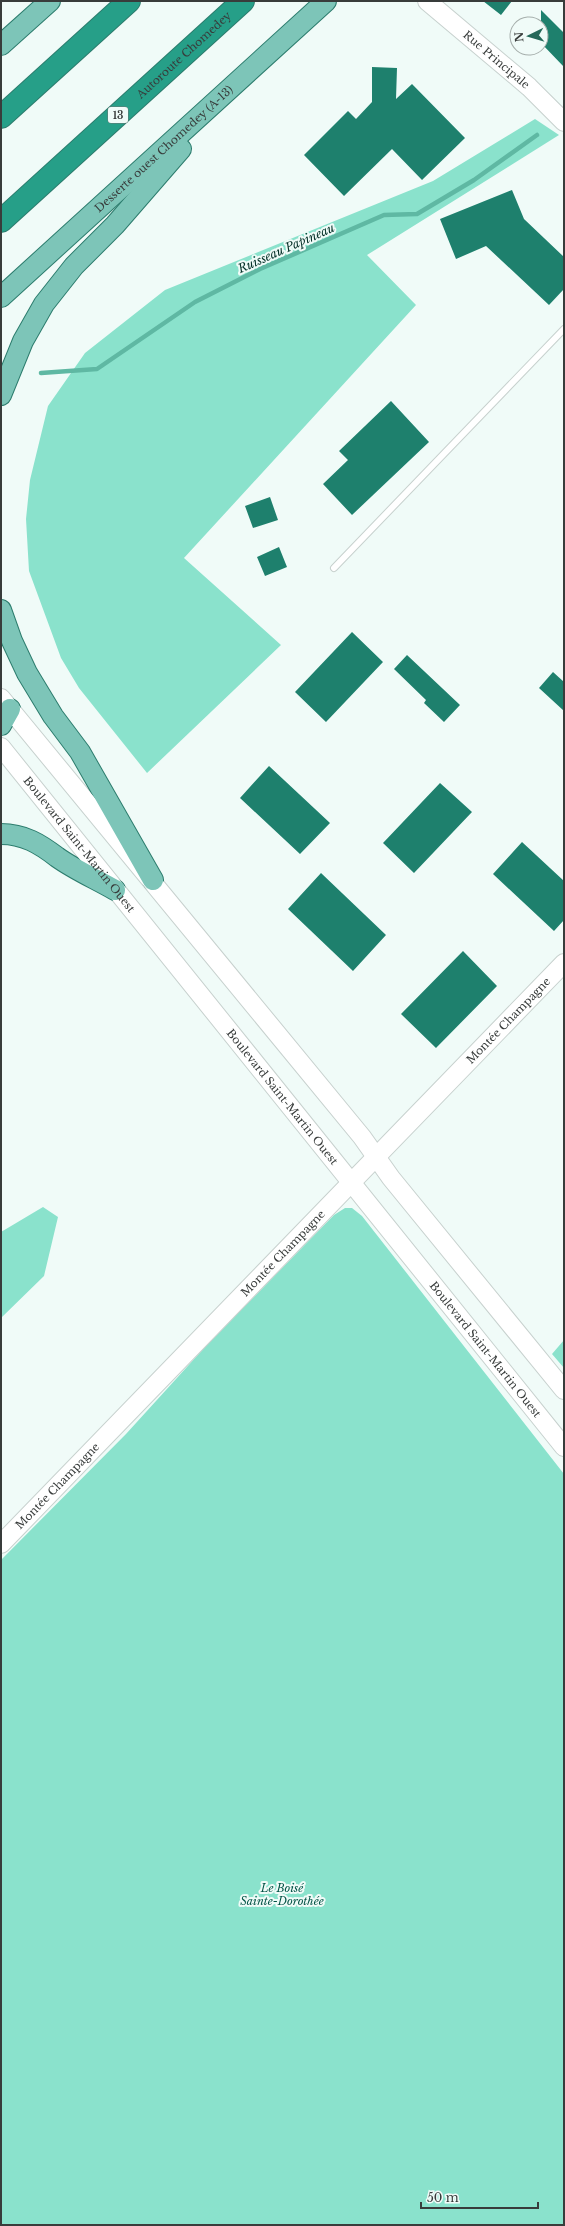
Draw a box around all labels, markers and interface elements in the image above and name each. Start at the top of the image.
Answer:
street label: Autoroute Chomedey [133,8,234,102]
north arrow [509,16,549,56]
street label: Rue Principale [460,28,533,92]
text: N [512,30,526,43]
street label: Desserte ouest Chomedey (A-13) [92,82,236,215]
road number: 13 [108,107,128,123]
water label: Ruisseau Papineau [234,220,337,276]
street label: Boulevard Saint-Martin Ouest [21,774,139,916]
street label: Montée Champagne [463,974,553,1067]
street label: Boulevard Saint-Martin Ouest [224,1026,342,1168]
street label: Montée Champagne [238,1207,328,1299]
street label: Boulevard Saint-Martin Ouest [427,1279,545,1421]
street label: Montée Champagne [12,1440,102,1532]
park label: Le Boisé Sainte-Dorothée [240,1881,324,1908]
scale bar [421,2184,538,2210]
text: 50 m [427,2190,459,2205]

